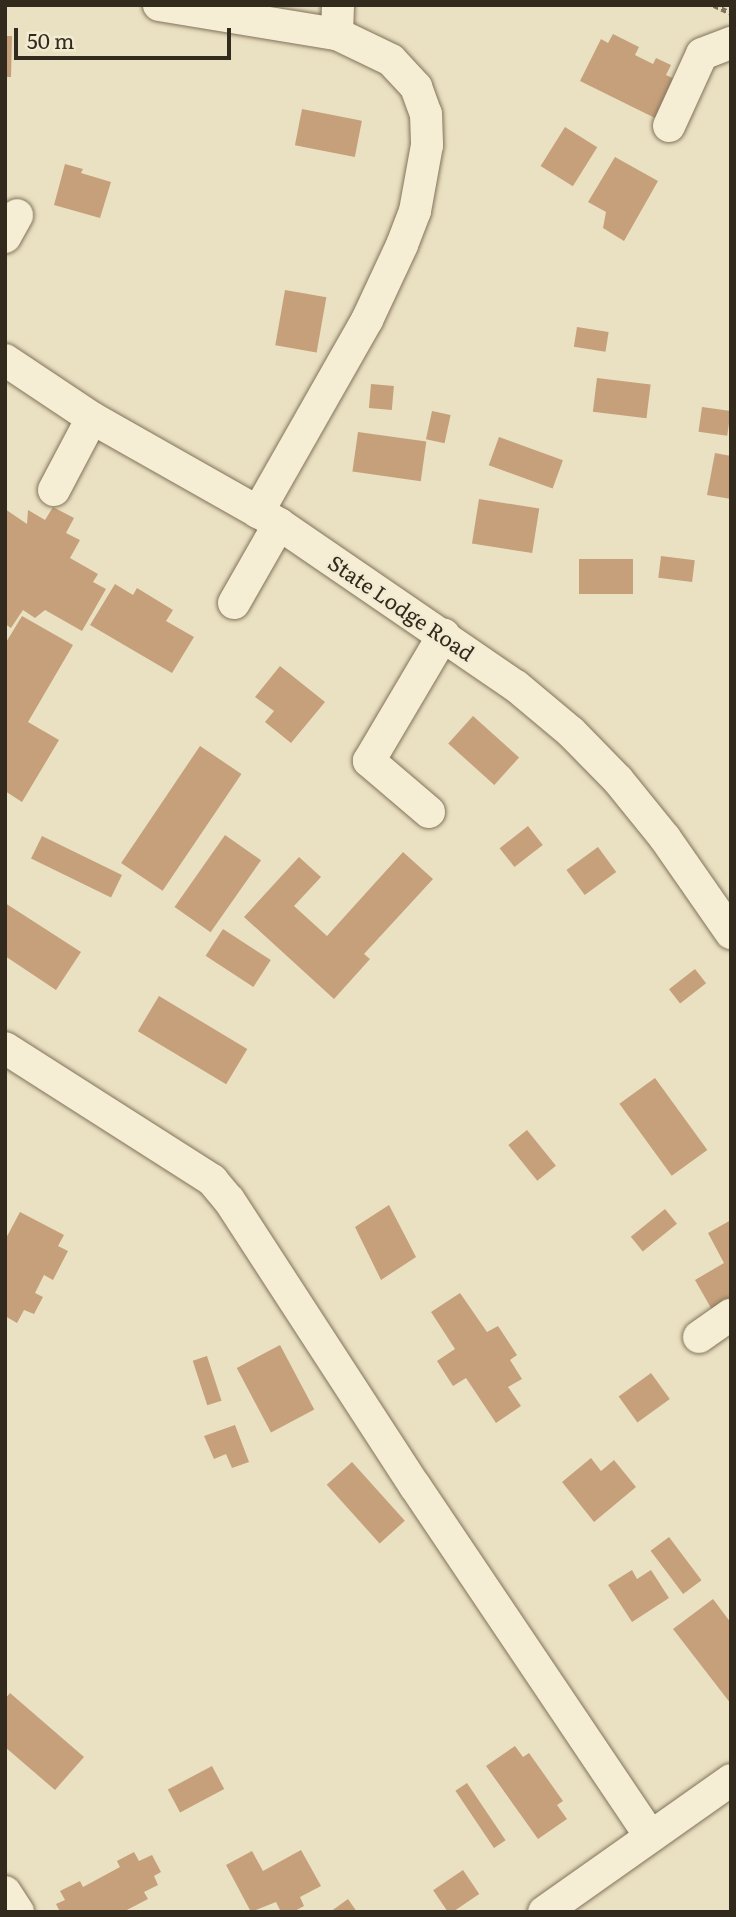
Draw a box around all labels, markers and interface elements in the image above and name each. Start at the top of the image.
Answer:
scale bar [18,14,234,58]
text: 50 m [27,24,74,55]
street label: State Lodge Road [324,549,480,665]

